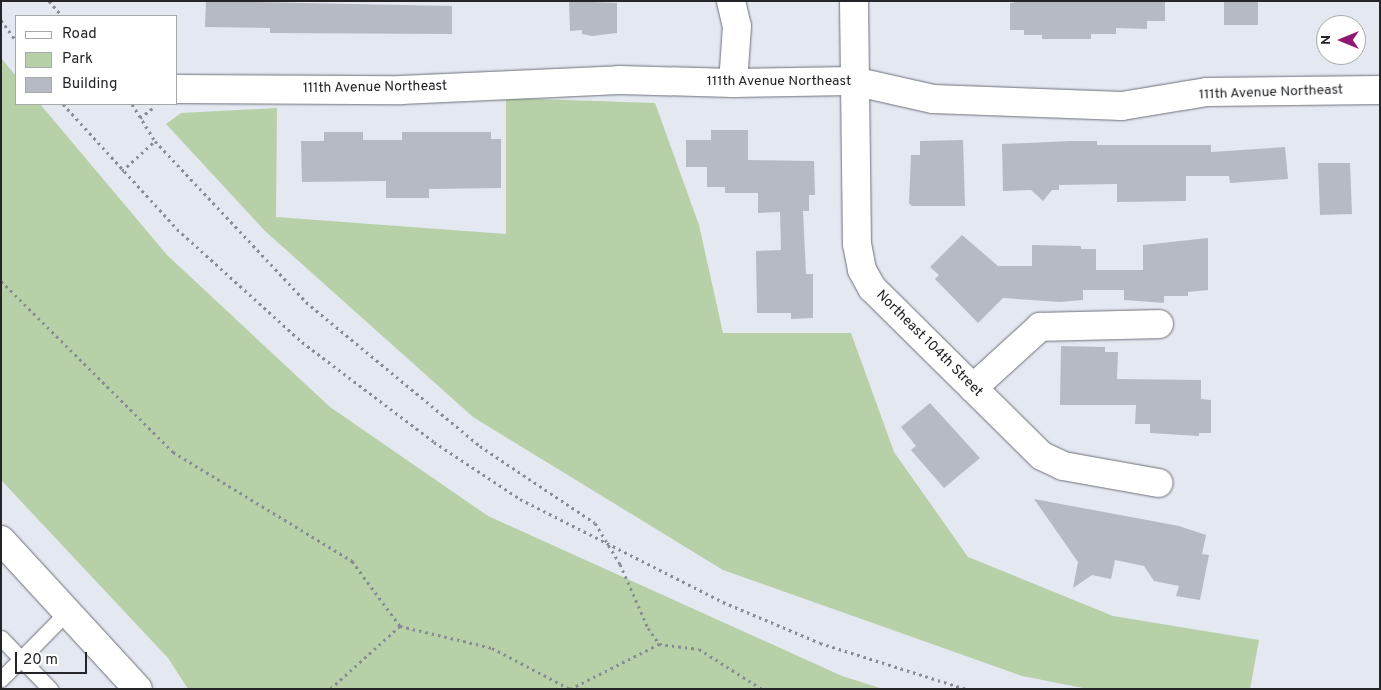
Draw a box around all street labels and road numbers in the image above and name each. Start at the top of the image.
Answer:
street label: 111th Avenue Northeast [707,74,851,90]
street label: 111th Avenue Northeast [302,78,448,98]
street label: 111th Avenue Northeast [1198,82,1344,104]
street label: Northeast 104th Street [872,287,986,401]

